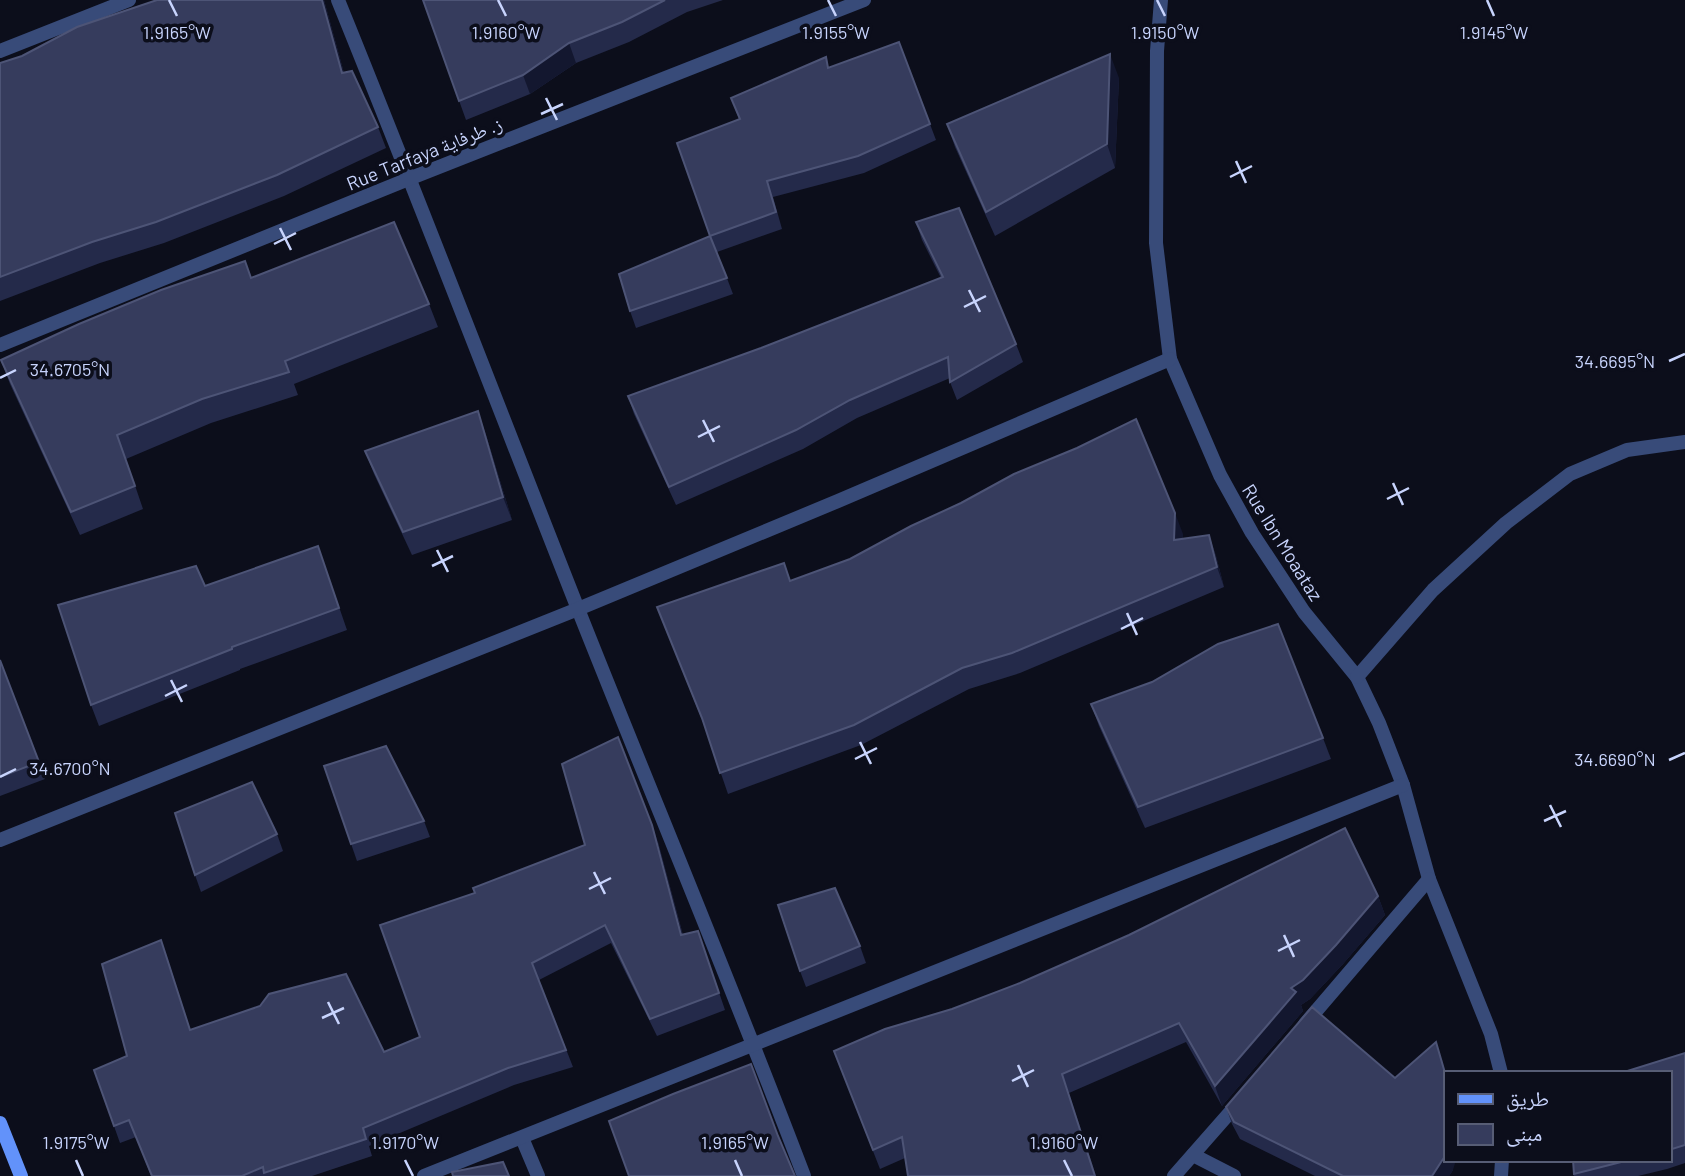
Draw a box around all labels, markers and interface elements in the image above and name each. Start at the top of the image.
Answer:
text: 1.9165°W [143,21,211,43]
text: 1.9160°W [472,21,541,43]
text: 1.9155°W [802,21,870,43]
text: 1.9150°W [1131,21,1200,43]
text: 1.9145°W [1460,21,1528,43]
street label: Rue Tarfaya ز. طرفاية [343,111,506,196]
text: 34.6695°N [1575,350,1655,372]
text: 34.6705°N [30,358,110,380]
street label: Rue Ibn Moaataz [1238,479,1328,605]
text: 34.6690°N [1574,748,1656,770]
text: 34.6700°N [29,757,111,779]
legend [1444,1071,1671,1162]
text: طريق [1506,1085,1549,1112]
text: مبنى [1506,1120,1542,1147]
text: 1.9175°W [42,1131,110,1153]
text: 1.9170°W [371,1131,439,1153]
text: 1.9165°W [701,1131,769,1153]
text: 1.9160°W [1030,1131,1099,1153]

